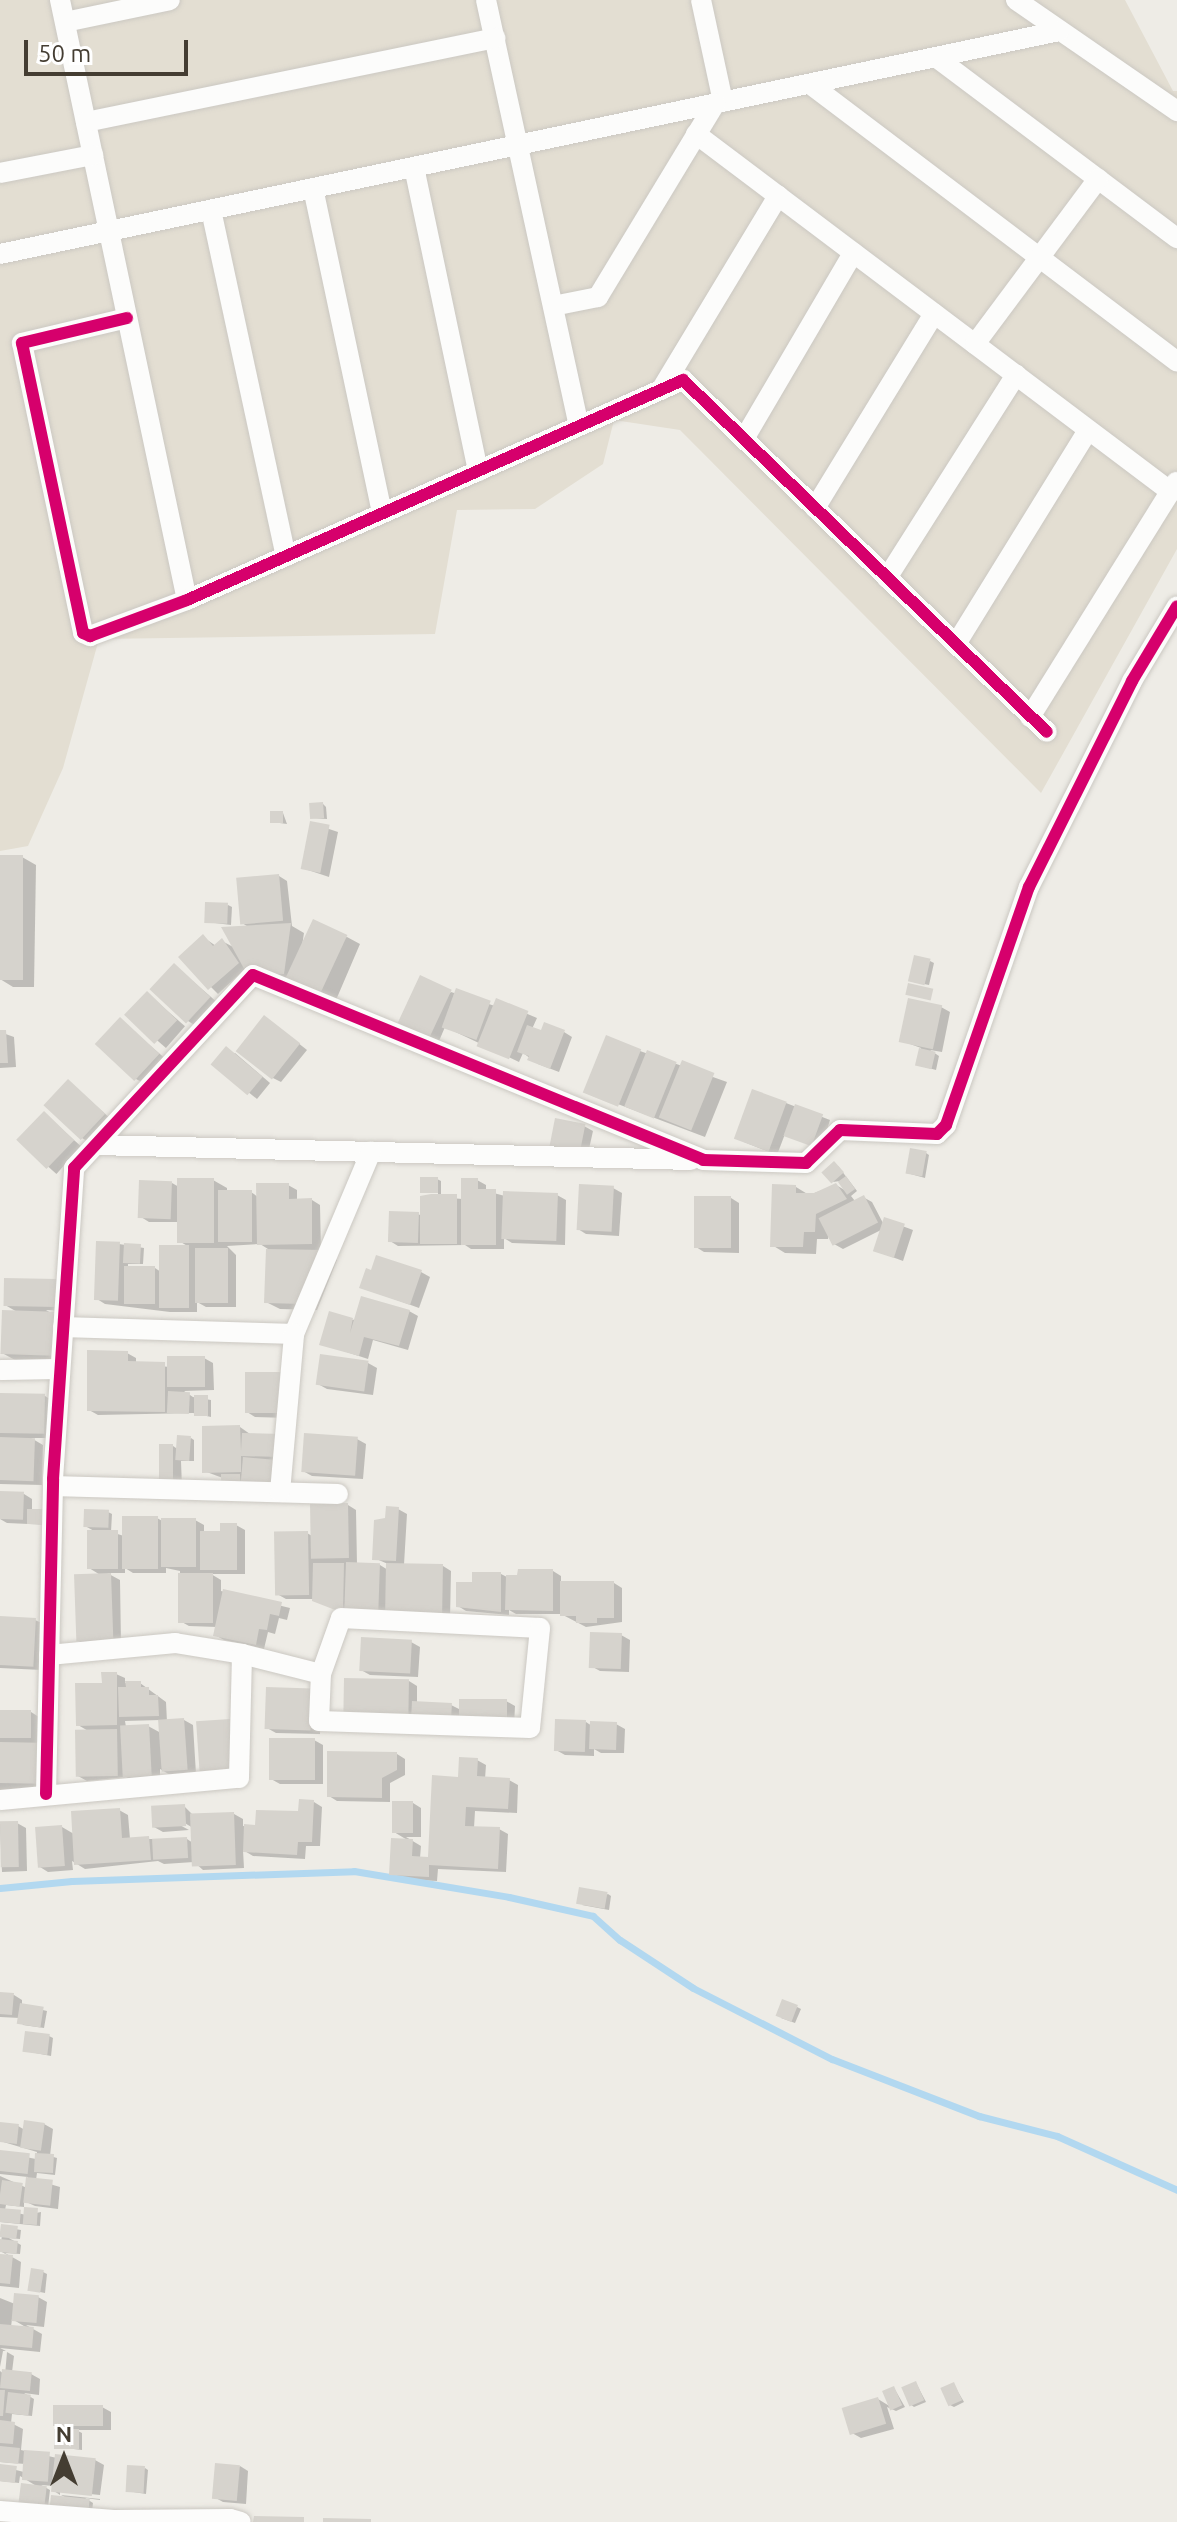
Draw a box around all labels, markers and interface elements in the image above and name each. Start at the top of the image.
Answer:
scale bar [28,24,192,74]
text: 50 m [38,40,91,67]
north arrow [24,2418,104,2498]
text: N [56,2421,72,2446]

